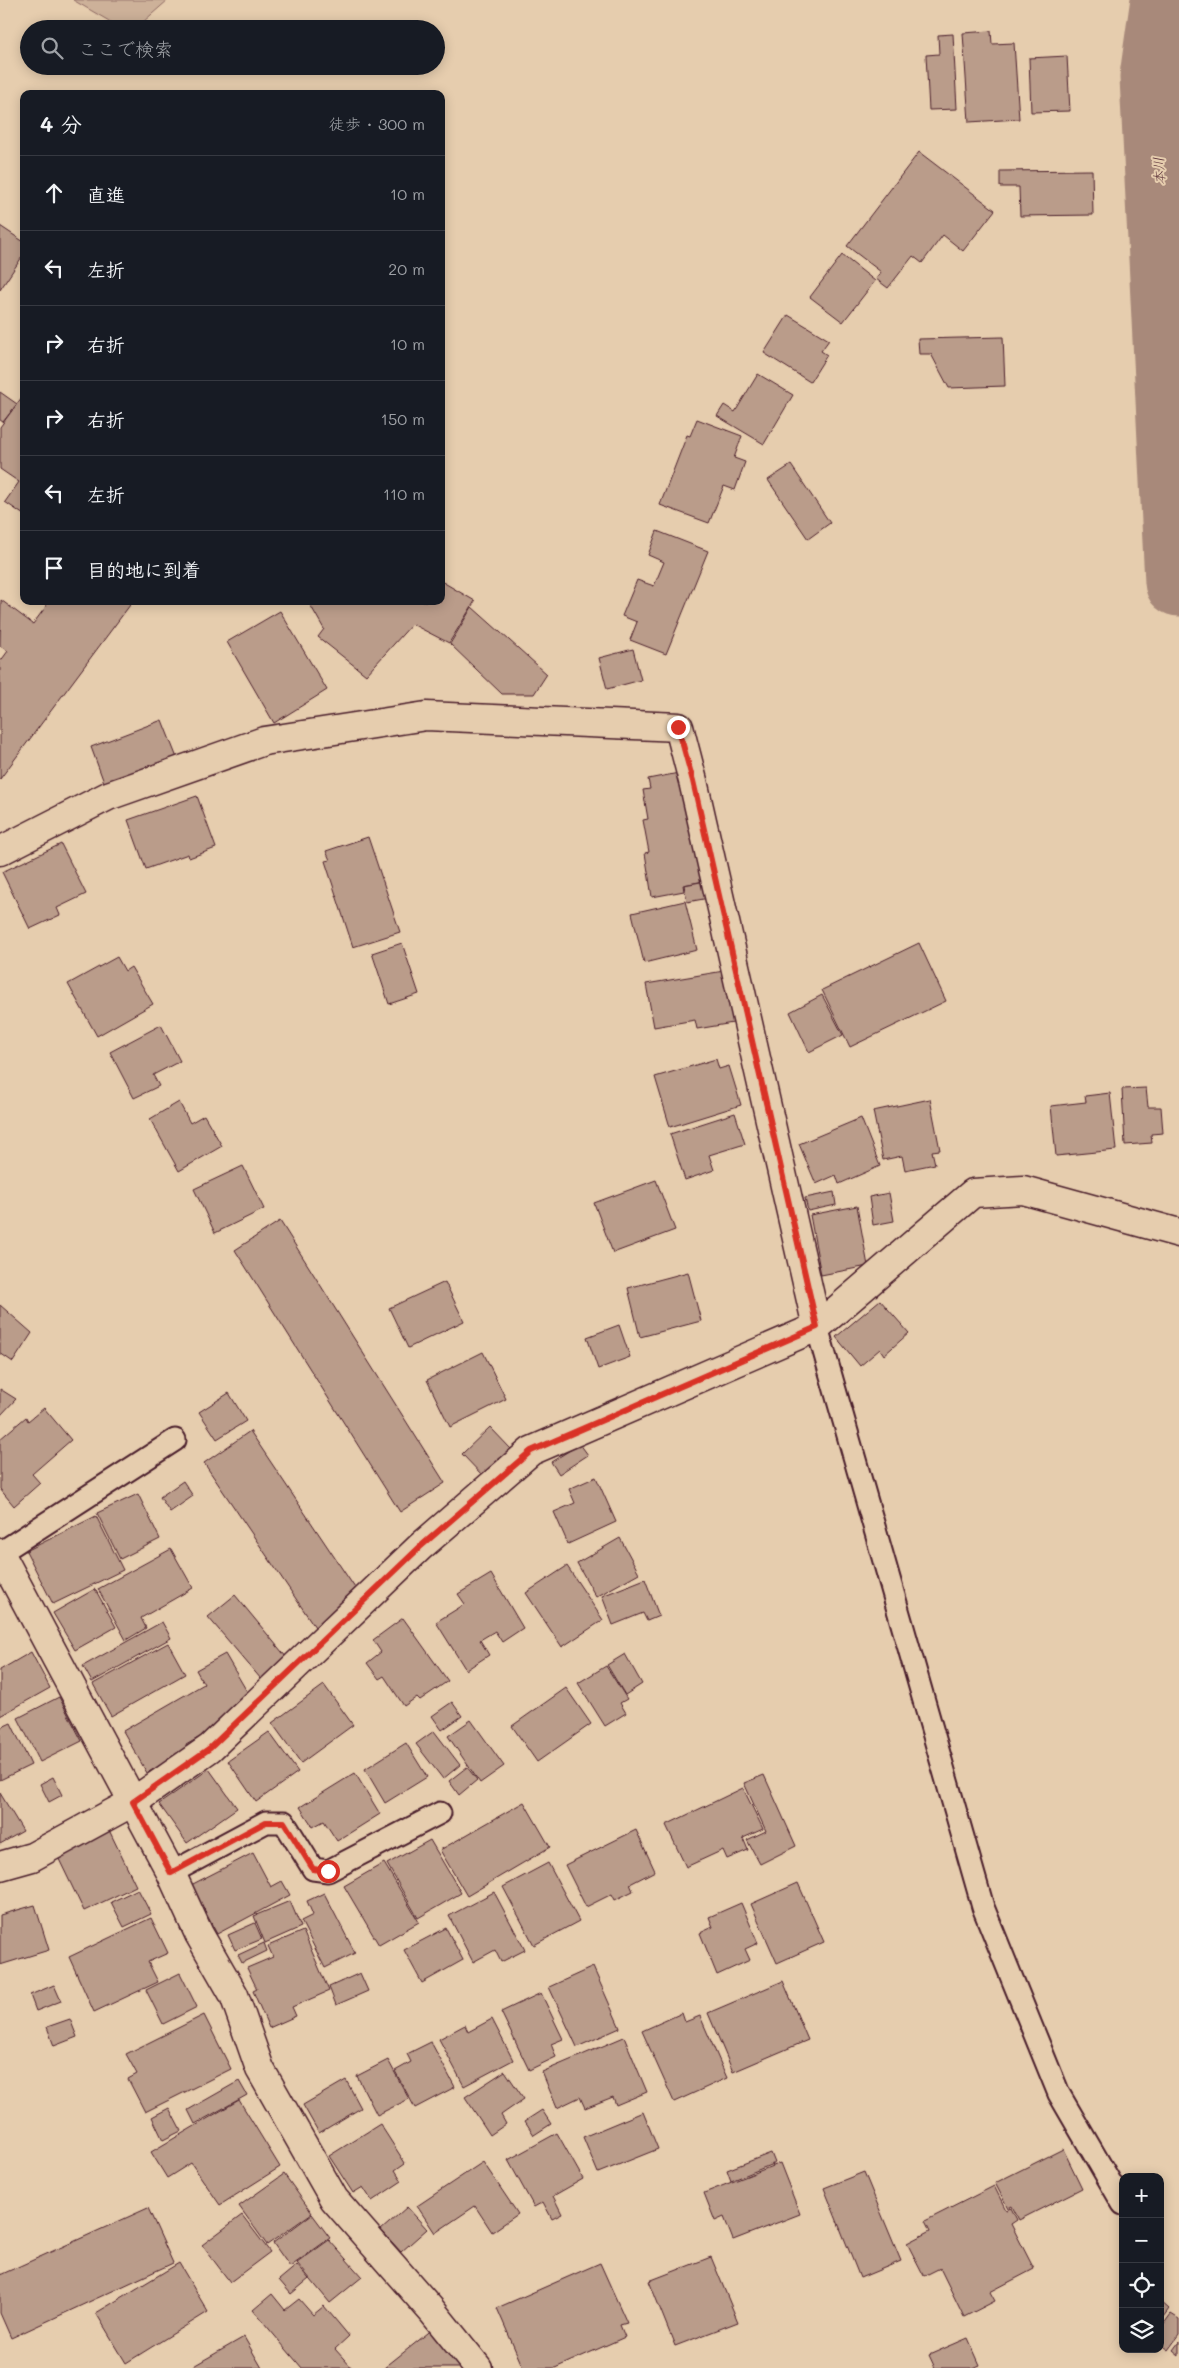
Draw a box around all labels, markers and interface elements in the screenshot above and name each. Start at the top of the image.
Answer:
search box [20,20,445,75]
icon: search [38,34,66,62]
text: ここで検索 [78,36,173,61]
text: 4 分 [40,110,82,137]
text: 徒歩 · 300 m [329,113,425,134]
water label: 本川 [1148,157,1169,186]
icon: ahead [40,179,68,207]
text: 直進 [87,182,125,207]
text: 10 m [390,183,425,204]
icon: left [40,254,68,282]
text: 左折 [87,257,125,282]
text: 20 m [388,258,425,279]
icon: right [40,329,68,357]
text: 右折 [87,332,125,357]
text: 10 m [390,333,425,354]
icon: right [40,404,68,432]
text: 右折 [87,407,125,432]
text: 150 m [381,408,425,429]
icon: left [40,479,68,507]
text: 左折 [87,482,125,507]
text: 110 m [383,483,425,504]
icon: arrive [40,554,68,582]
text: 目的地に到着 [87,557,201,582]
route end [667,716,690,739]
route start [317,1860,340,1883]
map controls [1119,2173,1164,2353]
button: + [1119,2173,1164,2218]
button: − [1119,2218,1164,2263]
button: locate [1119,2263,1164,2308]
button: layers [1119,2308,1164,2353]

